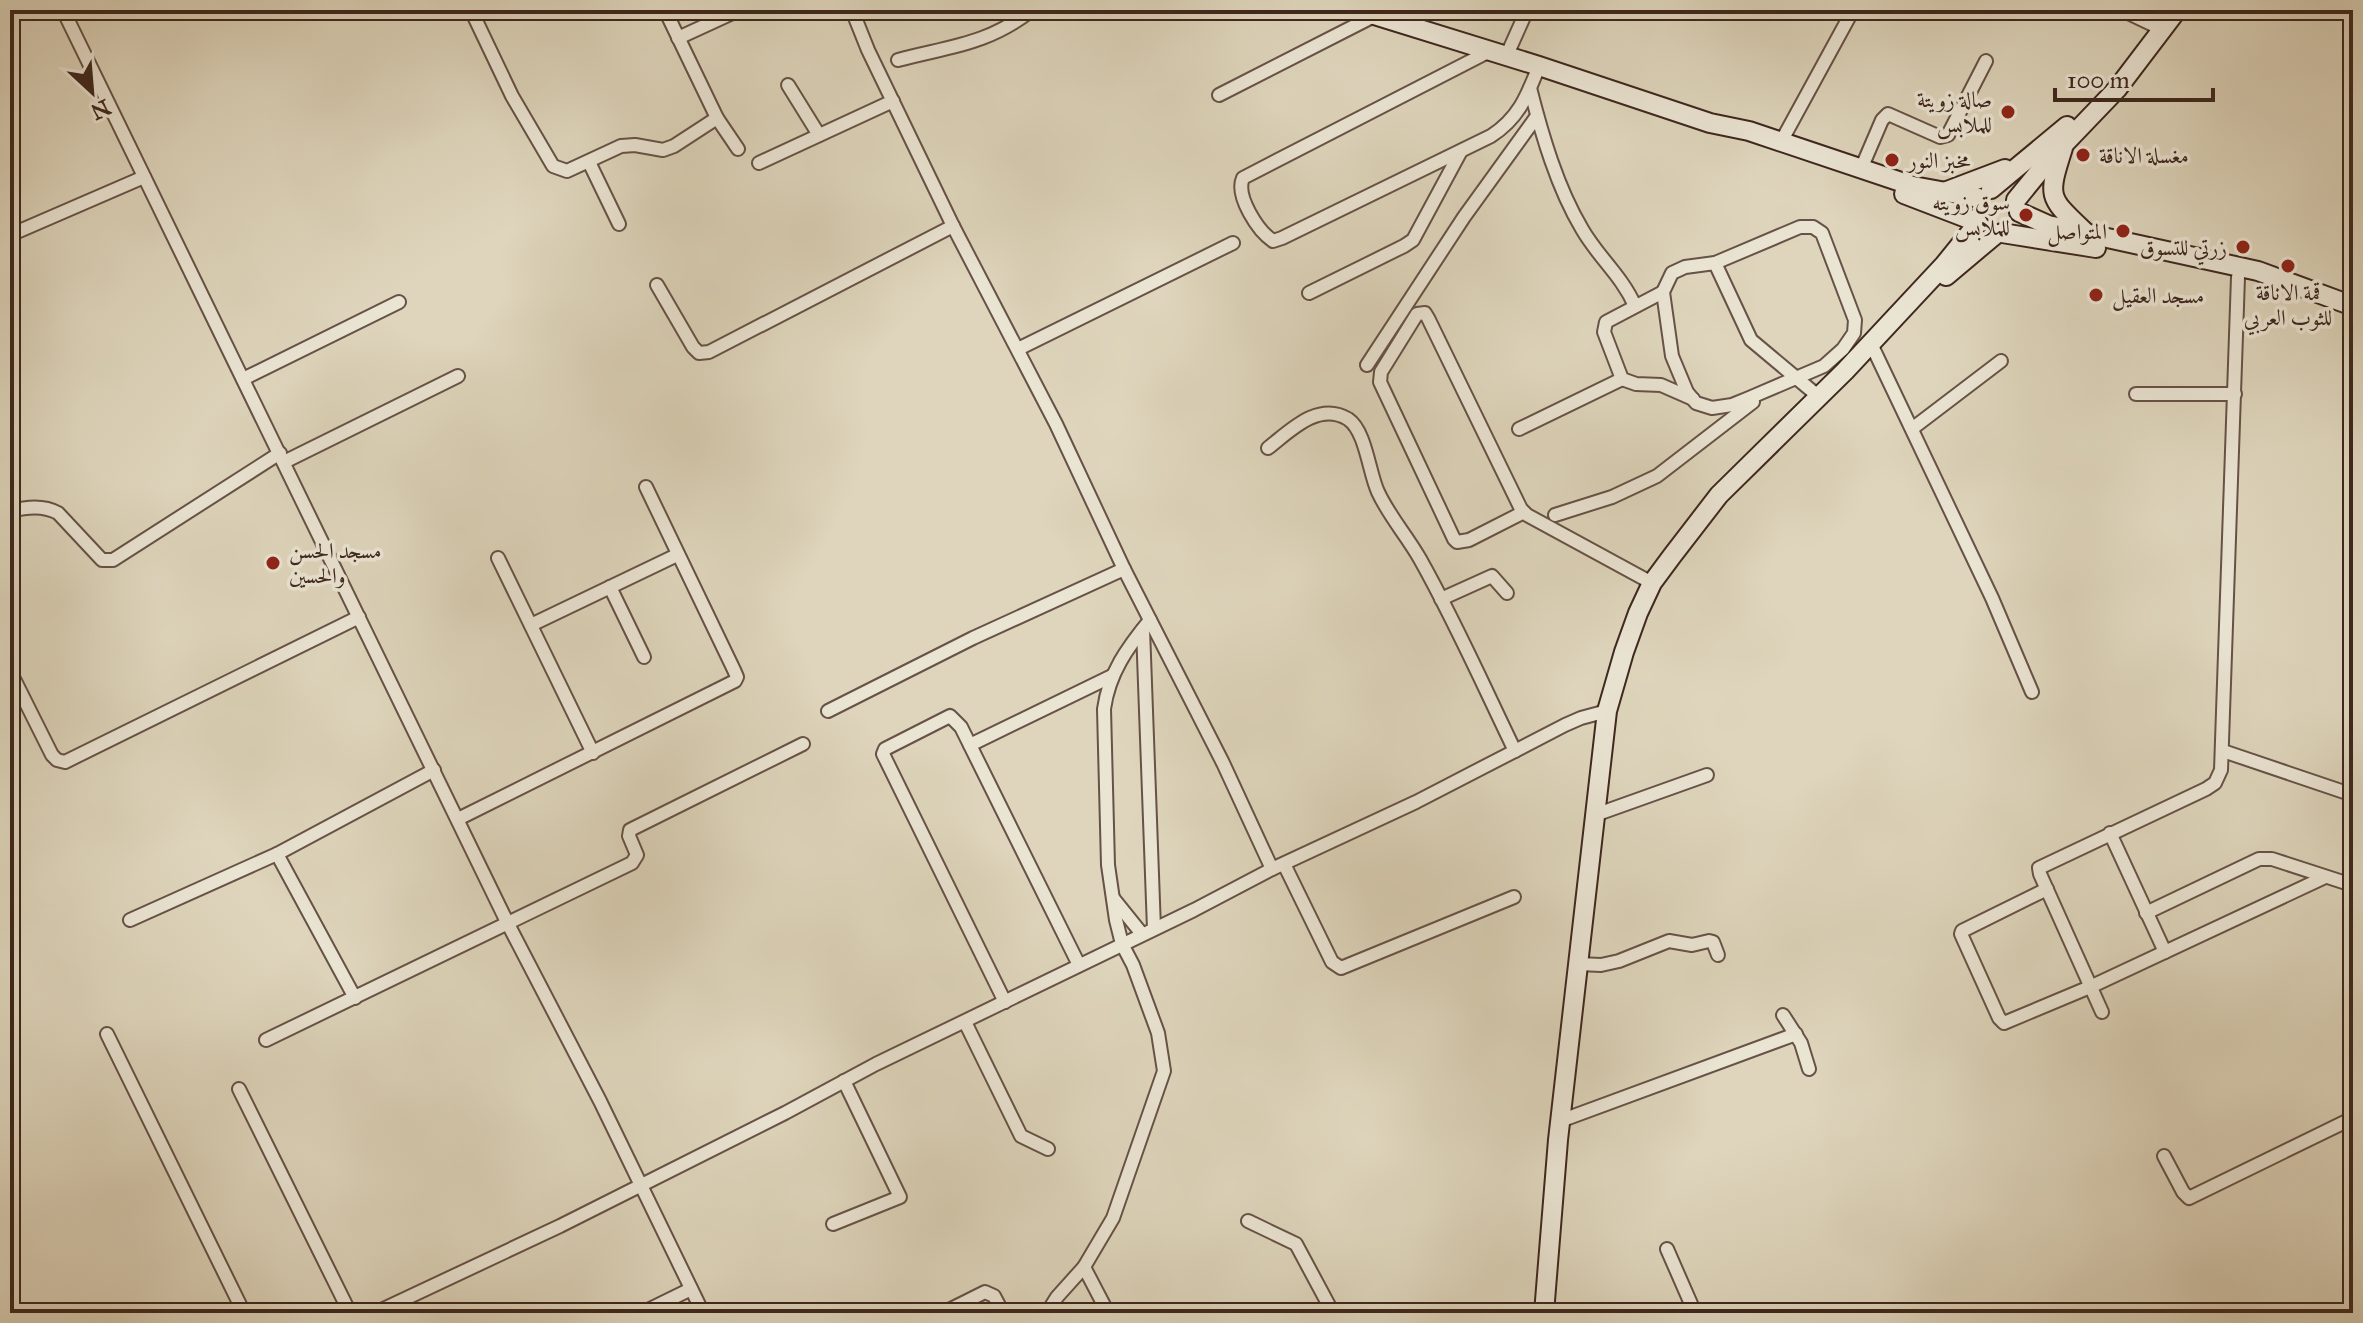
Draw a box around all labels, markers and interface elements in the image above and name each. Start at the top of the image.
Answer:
north arrow [52,52,132,132]
scale bar [2055,52,2213,102]
text: 100 m [2067,65,2130,95]
place label: صالة زويتة للملابس [1917,86,1992,140]
text: N [86,93,115,126]
marker: صالة زويتة للملابس [1999,103,2017,121]
place label: مغسلة الاناقة [2099,142,2189,169]
marker: مغسلة الاناقة [2074,146,2092,164]
place label: مخبز النور [1906,147,1971,174]
marker: مخبز النور [1883,151,1901,169]
place label: سوق زويته للملابس [1932,189,2010,243]
marker: سوق زويته للملابس [2017,206,2035,224]
place label: المتواصل [2047,218,2107,247]
marker: المتواصل [2114,222,2132,240]
place label: زرتي للتسوق [2140,234,2227,266]
marker: زرتي للتسوق [2234,238,2252,256]
marker: قمة الاناقة للثوب العربي [2279,257,2297,275]
place label: قمة الاناقة للثوب العربي [2244,279,2332,336]
place label: مسجد العقيل [2112,282,2204,311]
marker: مسجد العقيل [2087,286,2105,304]
place label: مسجد الحسن والحسين [289,537,382,589]
marker: مسجد الحسن والحسين [264,554,282,572]

